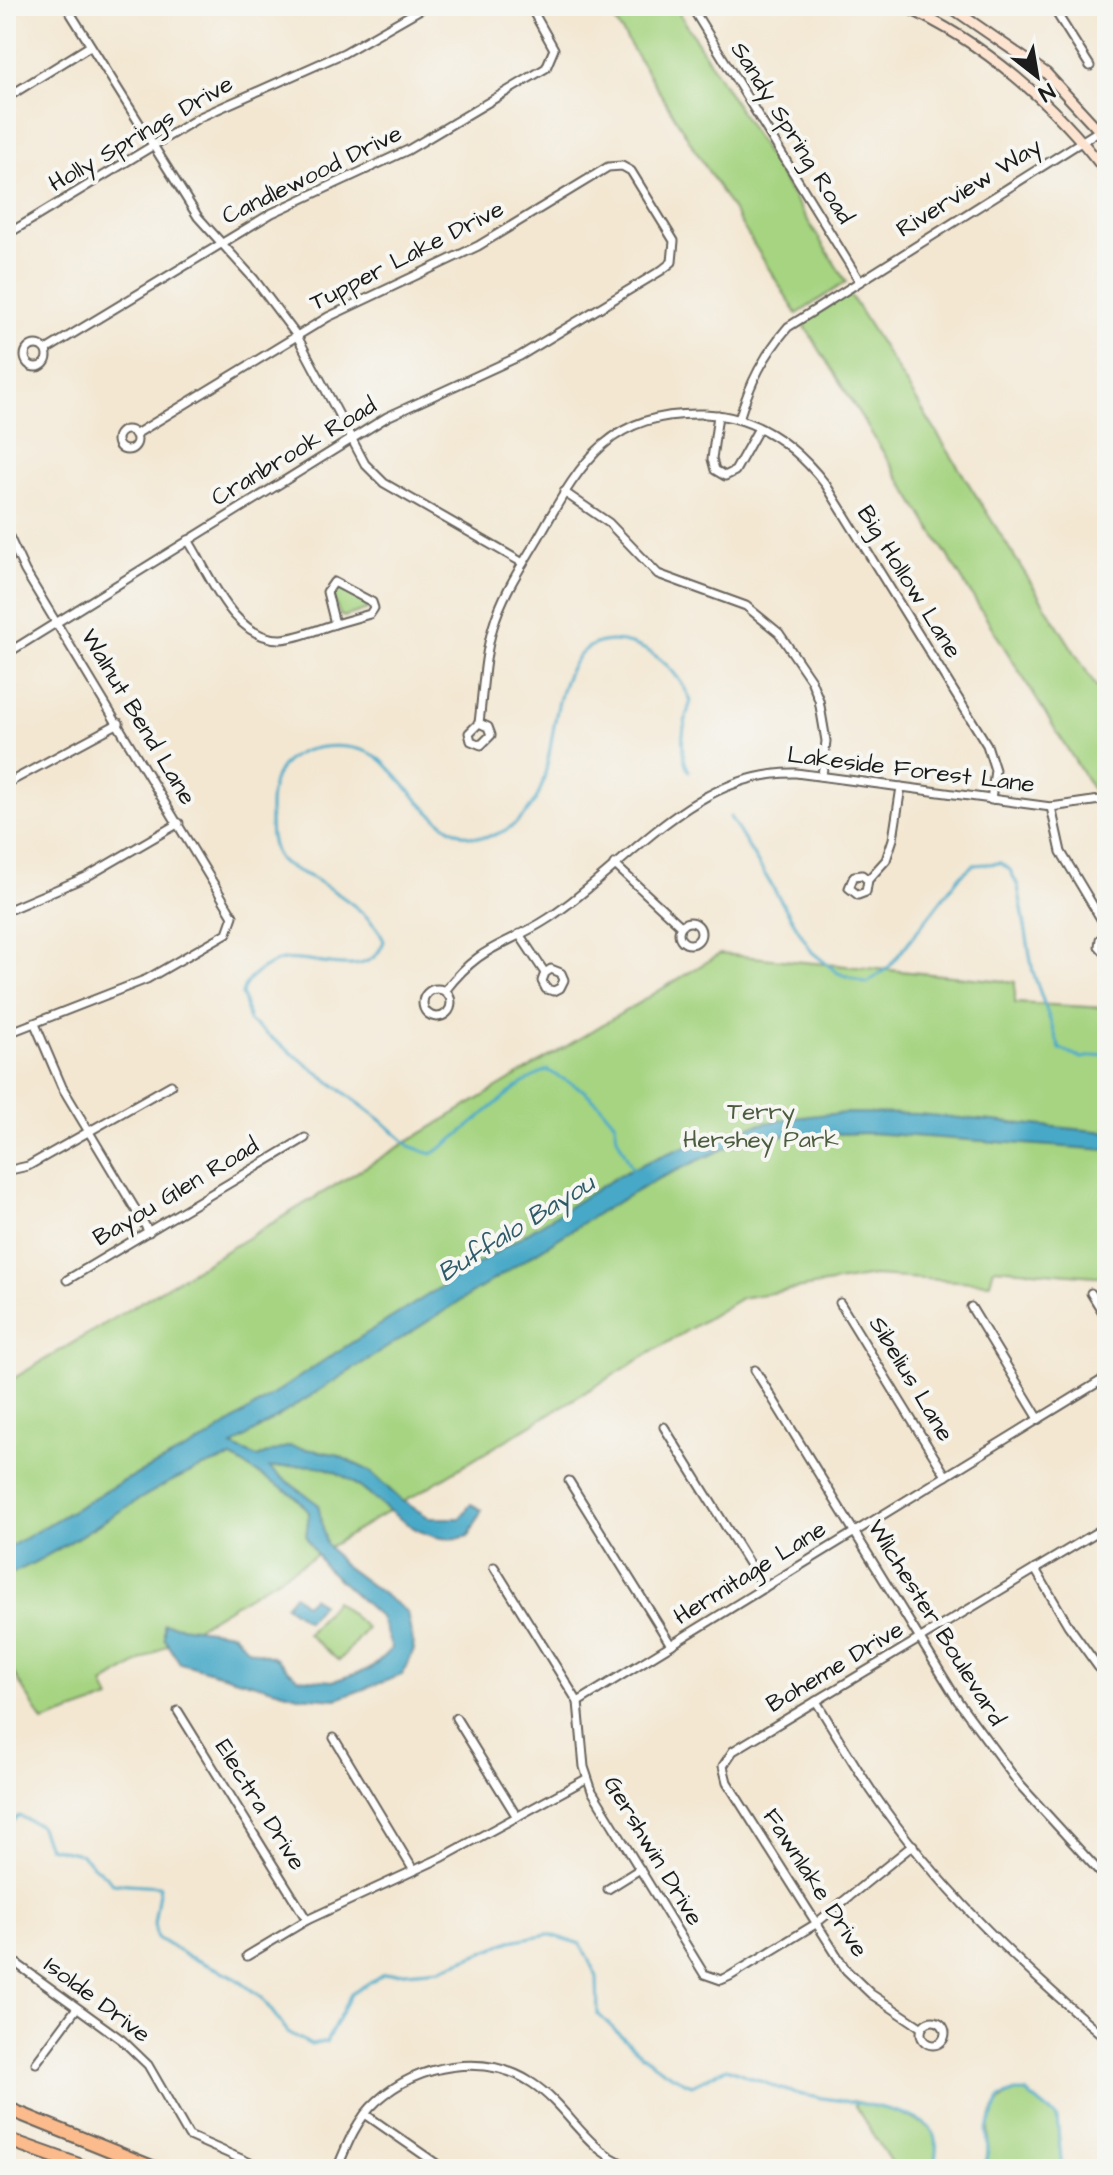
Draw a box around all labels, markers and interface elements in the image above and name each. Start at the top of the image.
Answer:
street label: Sandy Spring Road [721,35,862,231]
north arrow [997,36,1077,116]
street label: Holly Springs Drive [42,67,240,202]
text: N [1032,75,1060,109]
street label: Candlewood Drive [216,117,408,233]
street label: Riverview Way [890,130,1049,247]
street label: Tupper Lake Drive [304,192,510,320]
street label: Cranbrook Road [205,389,383,515]
street label: Big Hollow Lane [847,499,970,666]
street label: Walnut Bend Lane [72,623,204,811]
street label: Lakeside Forest Lane [786,738,1036,802]
park label: Terry Hershey Park [683,1095,839,1158]
street label: Bayou Glen Road [87,1129,266,1256]
water label: Buffalo Bayou [431,1164,603,1291]
street label: Sibelius Lane [860,1310,962,1448]
street label: Hermitage Lane [667,1513,833,1634]
street label: Wilchester Boulevard [859,1513,1013,1733]
street label: Boheme Drive [760,1613,910,1721]
street label: Electra Drive [206,1733,314,1877]
street label: Gershwin Drive [595,1770,711,1932]
street label: Fawnlake Drive [754,1802,876,1964]
street label: Isolde Drive [37,1949,157,2051]

